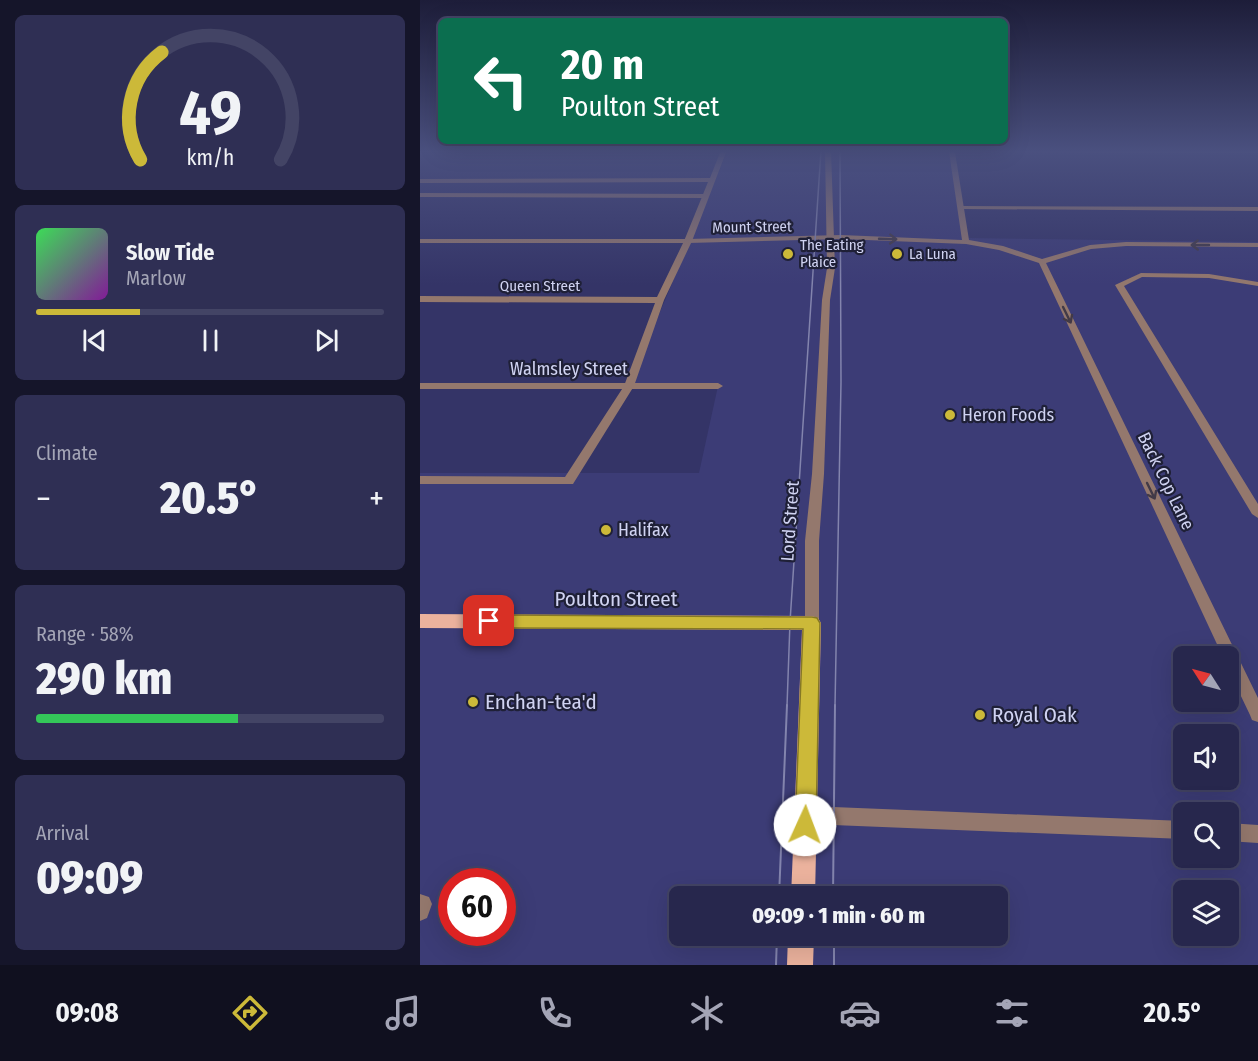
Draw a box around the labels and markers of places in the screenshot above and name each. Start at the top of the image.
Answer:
place label: The Eating Plaice [800,236,864,271]
place label: La Luna [909,245,956,263]
marker: The Eating Plaice [781,247,795,261]
marker: La Luna [890,247,904,261]
place label: Heron Foods [962,404,1055,426]
marker: Heron Foods [943,408,957,422]
place label: Halifax [618,519,669,541]
marker: Halifax [599,523,613,537]
pin [463,595,514,646]
place label: Enchan-tea'd [485,689,597,715]
marker: Enchan-tea'd [466,695,480,709]
place label: Royal Oak [992,702,1077,728]
marker: Royal Oak [973,708,987,722]

